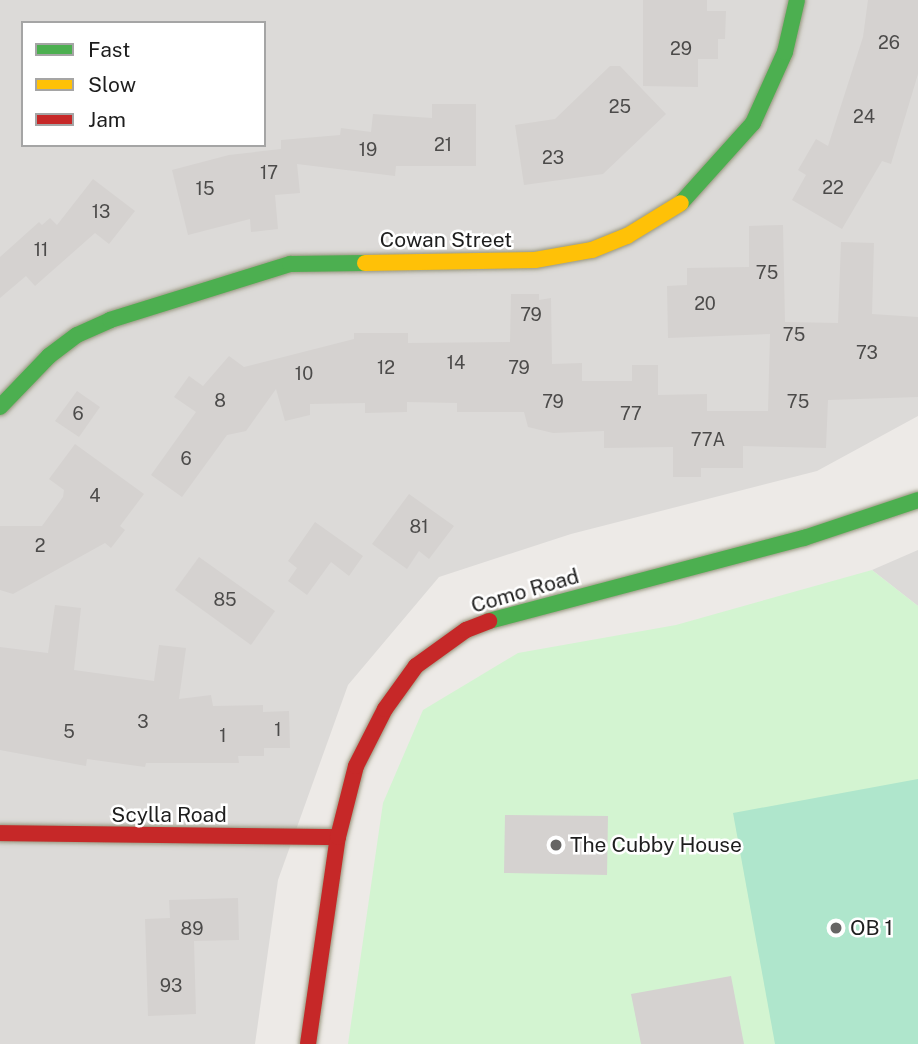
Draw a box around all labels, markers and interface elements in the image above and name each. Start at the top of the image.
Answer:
legend [21,21,266,147]
house number: 26 [878,32,900,54]
text: Fast [88,37,130,62]
house number: 29 [670,38,692,60]
text: Slow [88,72,136,97]
house number: 25 [609,96,631,118]
house number: 24 [853,106,875,128]
text: Jam [88,107,126,132]
house number: 21 [434,134,452,156]
house number: 19 [359,139,377,161]
house number: 23 [542,147,564,169]
house number: 17 [260,162,278,184]
house number: 22 [822,177,844,199]
house number: 15 [196,178,214,200]
house number: 13 [92,201,110,223]
street label: Cowan Street [380,227,512,253]
house number: 11 [34,239,48,261]
house number: 75 [756,262,778,284]
house number: 20 [694,293,716,315]
house number: 79 [520,304,542,326]
house number: 75 [783,324,805,346]
house number: 73 [856,342,878,364]
house number: 14 [447,352,465,374]
house number: 12 [377,357,395,379]
house number: 79 [508,357,530,379]
house number: 10 [295,363,313,385]
house number: 8 [214,390,226,412]
house number: 79 [542,391,564,413]
house number: 75 [787,391,809,413]
house number: 6 [72,403,84,425]
house number: 77 [620,403,642,425]
house number: 77A [691,429,725,451]
house number: 6 [180,448,192,470]
house number: 4 [89,485,101,507]
house number: 81 [410,516,428,538]
house number: 2 [35,535,45,557]
street label: Como Road [468,564,582,618]
house number: 85 [213,589,237,611]
house number: 3 [137,711,149,733]
house number: 1 [274,719,282,741]
house number: 5 [63,721,75,743]
house number: 1 [219,725,227,747]
street label: Scylla Road [111,802,227,828]
place label: The Cubby House [570,832,742,858]
marker: The Cubby House [548,837,564,853]
place label: OB 1 [850,915,893,941]
house number: 89 [181,918,203,940]
marker: OB 1 [828,920,844,936]
house number: 93 [160,975,182,997]

